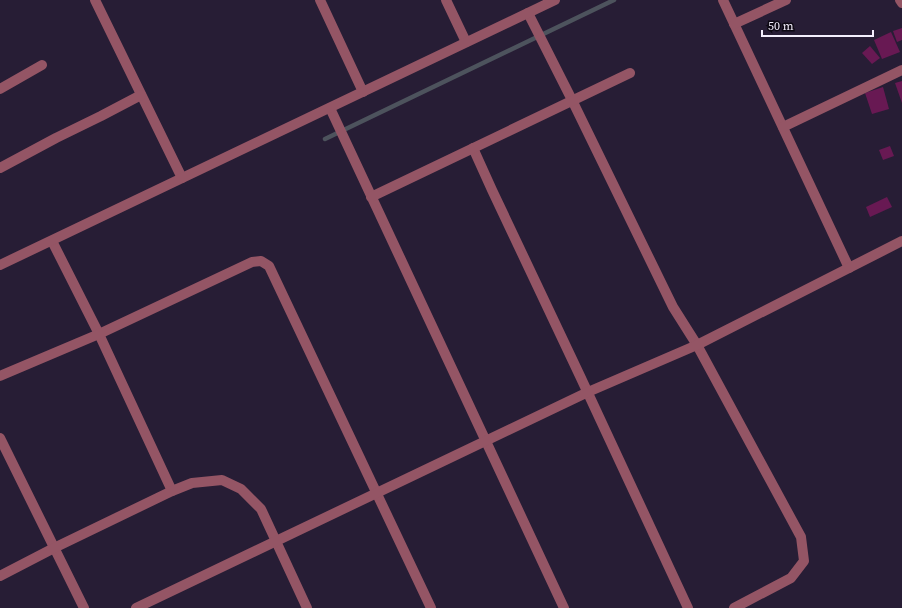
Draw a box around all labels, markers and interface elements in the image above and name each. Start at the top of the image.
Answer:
scale bar [762,12,873,38]
text: 50 m [768,18,794,34]

